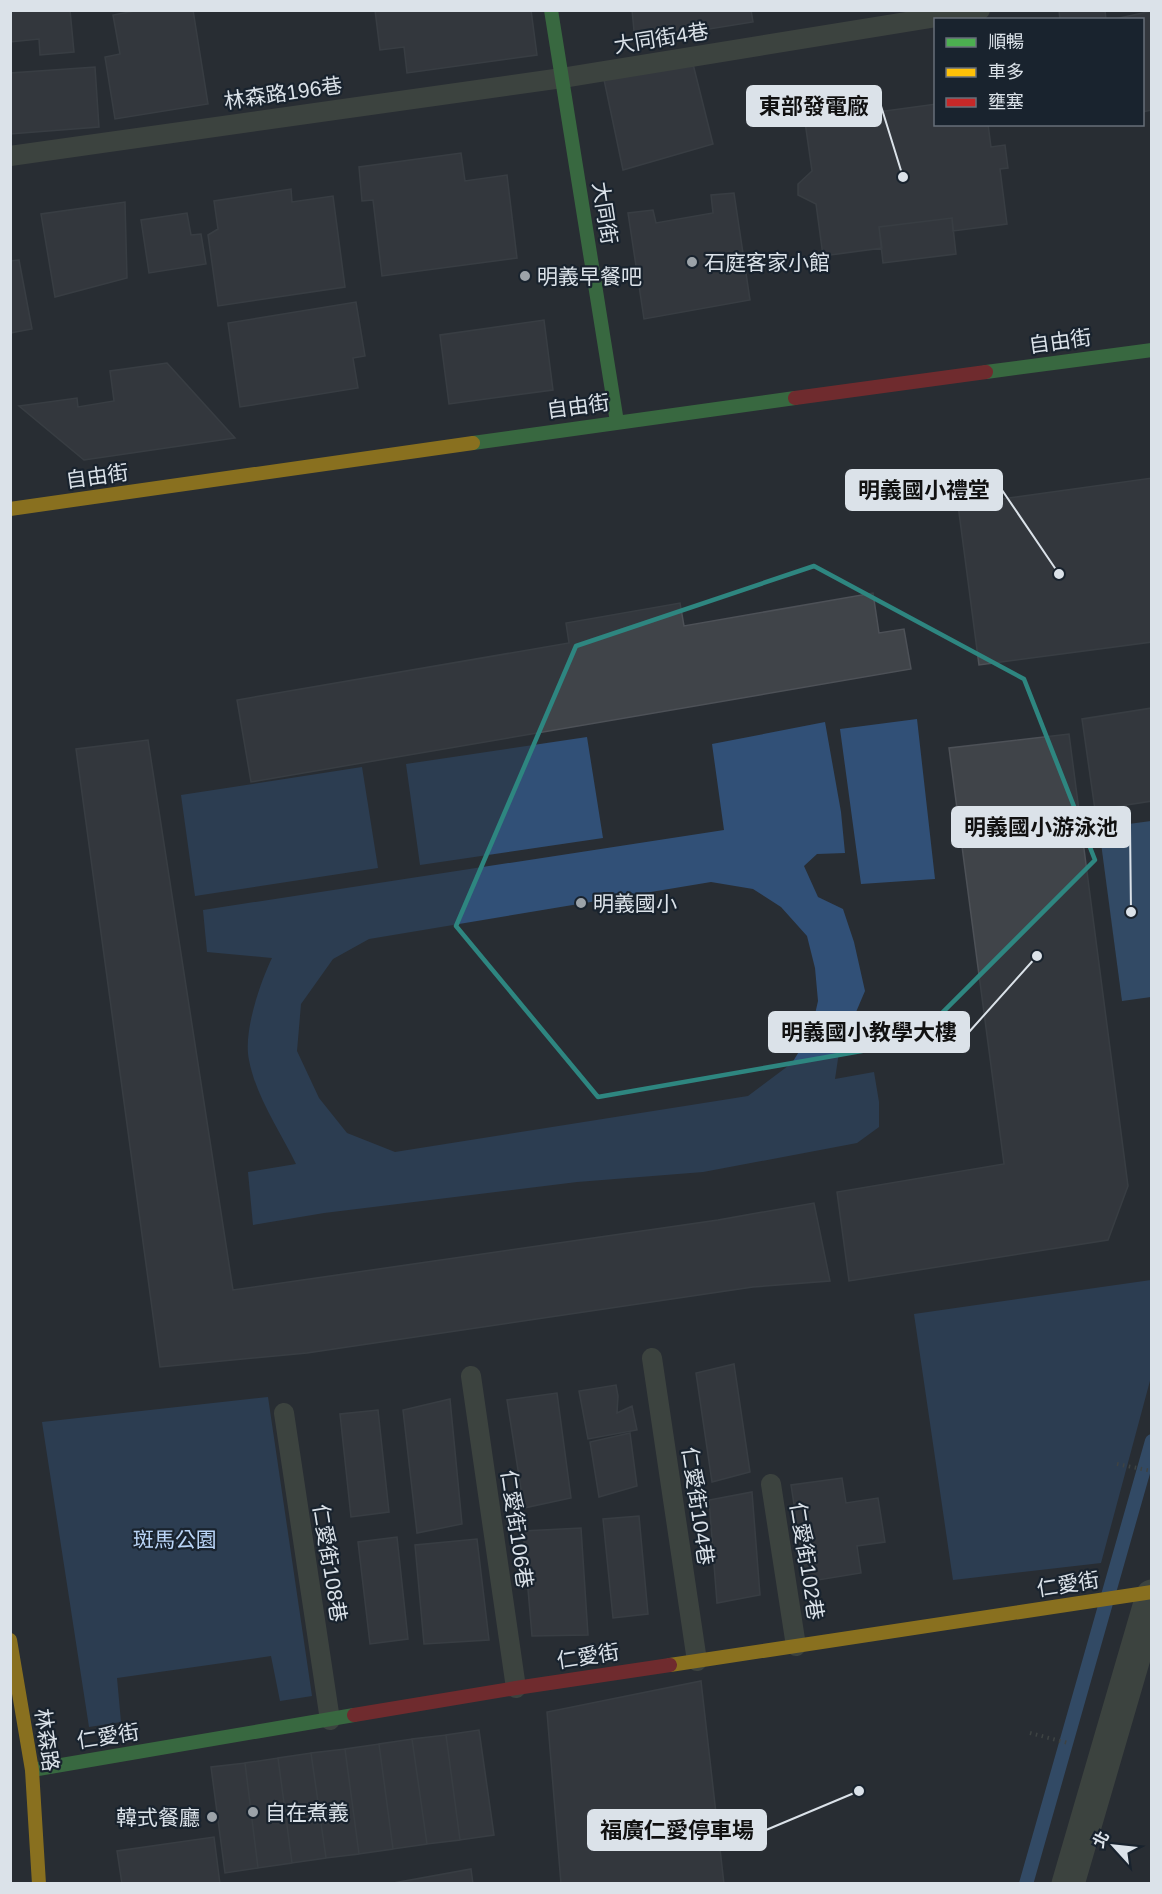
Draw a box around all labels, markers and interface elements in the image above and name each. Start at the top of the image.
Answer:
legend [934,18,1144,126]
street label: 大同街4巷 [612,19,710,57]
text: 順暢 [988,32,1024,52]
text: 車多 [988,62,1024,82]
street label: 林森路196巷 [222,73,344,113]
callout: 東部發電廠 [747,86,881,126]
text: 壅塞 [988,92,1024,112]
text: 東部發電廠 [759,94,869,119]
street label: 大同街 [589,180,621,246]
place label: 石庭客家小館 [704,251,830,274]
marker: 石庭客家小館 [685,255,699,269]
place label: 明義早餐吧 [537,265,642,288]
marker: 明義早餐吧 [518,269,532,283]
street label: 自由街 [1027,325,1093,357]
street label: 自由街 [545,390,611,422]
street label: 自由街 [64,460,130,492]
callout: 明義國小禮堂 [846,470,1002,510]
text: 明義國小禮堂 [858,478,990,503]
callout: 明義國小游泳池 [952,807,1130,847]
text: 明義國小游泳池 [964,815,1118,840]
place label: 明義國小 [593,892,677,915]
marker: 明義國小 [574,896,588,910]
callout: 明義國小教學大樓 [769,1012,969,1052]
text: 明義國小教學大樓 [781,1020,957,1045]
street label: 仁愛街104巷 [678,1445,718,1567]
street label: 仁愛街106巷 [497,1468,537,1590]
street label: 仁愛街102巷 [786,1500,828,1622]
street label: 仁愛街108巷 [309,1502,351,1624]
park label: 斑馬公園 [133,1528,217,1551]
street label: 仁愛街 [1035,1568,1101,1600]
street label: 仁愛街 [555,1640,621,1672]
street label: 林森路 [31,1707,63,1773]
street label: 仁愛街 [75,1720,141,1752]
place label: 自在煮義 [265,1801,349,1824]
marker: 自在煮義 [246,1805,260,1819]
place label: 韓式餐廳 [116,1806,200,1829]
marker: 韓式餐廳 [205,1810,219,1824]
callout: 福廣仁愛停車場 [588,1810,766,1850]
north arrow [1084,1816,1144,1876]
text: 福廣仁愛停車場 [600,1818,754,1843]
text: 北 [1090,1828,1112,1850]

